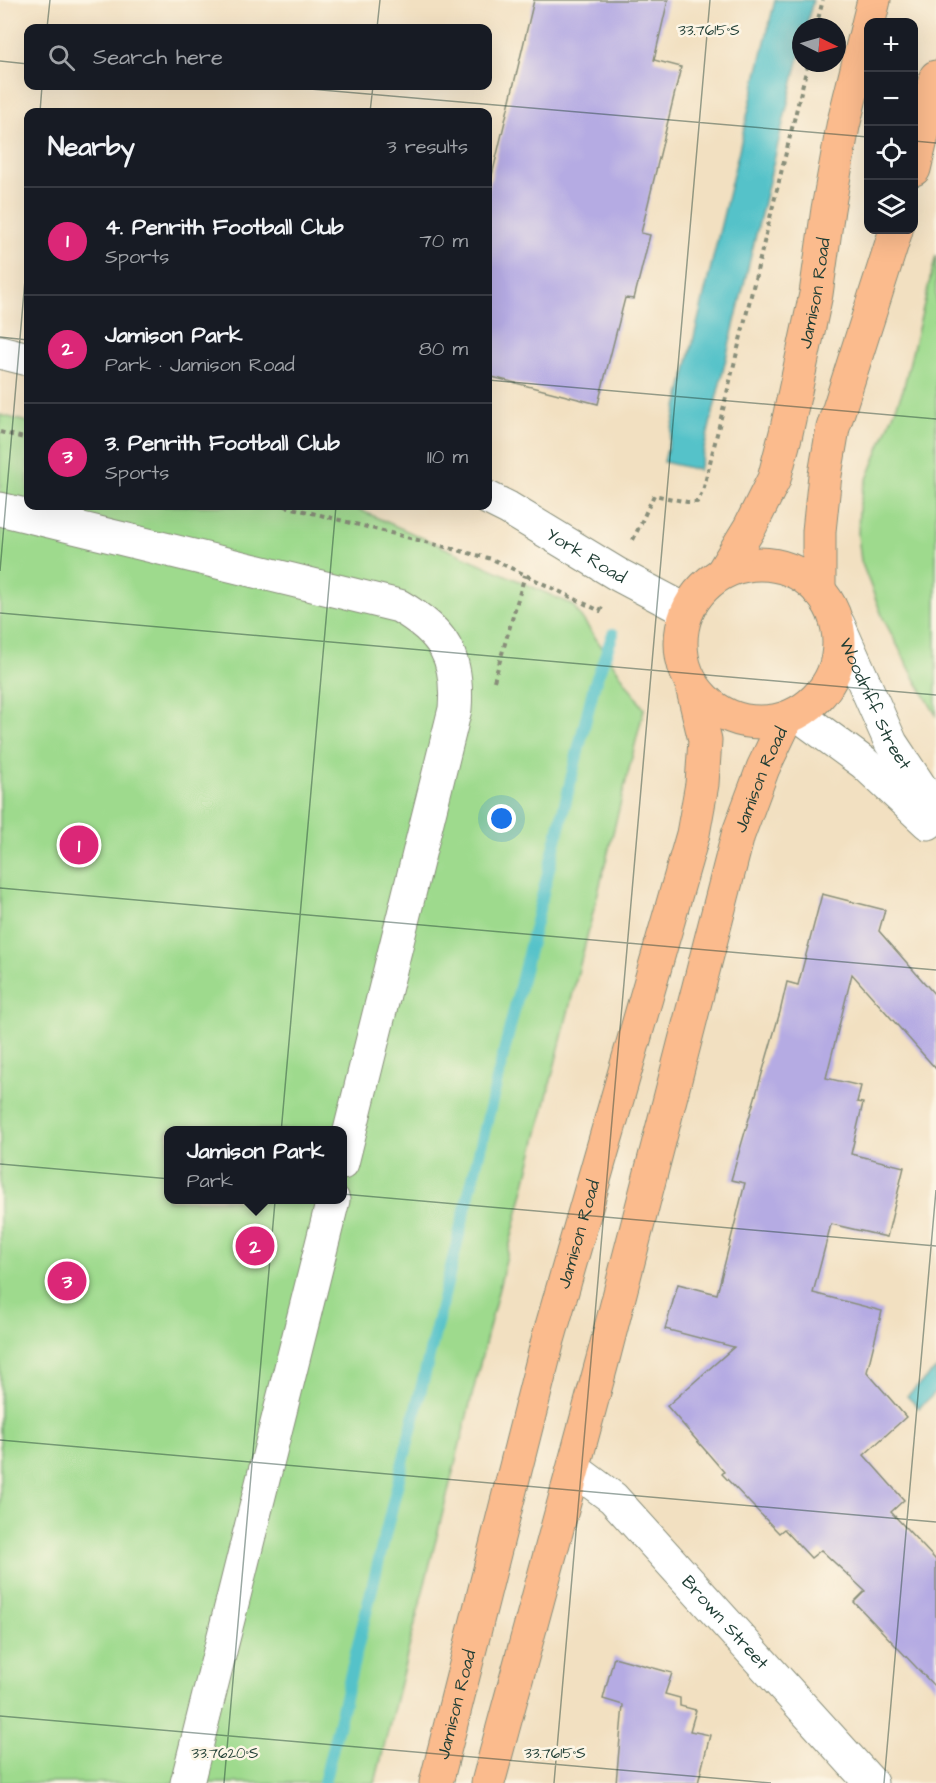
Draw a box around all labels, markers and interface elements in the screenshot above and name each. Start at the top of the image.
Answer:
north arrow [792,18,846,72]
map controls [864,18,918,234]
button: + [864,18,918,72]
text: 33.7615°S [678,20,740,41]
search box [24,24,492,90]
icon: search [45,41,78,74]
text: Search here [93,42,223,73]
button: − [864,72,918,126]
button: locate [864,126,918,180]
text: Nearby [48,129,135,165]
text: 3 results [386,133,468,161]
button: layers [864,180,918,234]
text: 4. Penrith Football Club [105,212,344,243]
text: 1 [66,227,69,255]
text: 70 m [420,227,468,255]
street label: Jamison Road [792,236,836,351]
text: Sports [105,243,169,271]
text: Jamison Park [105,320,242,351]
text: 2 [62,335,73,363]
text: 80 m [419,335,468,363]
text: Park · Jamison Road [105,351,295,379]
text: 3. Penrith Football Club [105,428,340,459]
text: 3 [62,443,73,471]
text: 110 m [427,443,468,471]
text: Sports [105,459,169,487]
street label: York Road [542,522,631,589]
street label: Woodriff Street [833,634,918,775]
street label: Jamison Road [727,723,793,836]
your location [487,804,516,833]
pin: 1 [60,822,98,868]
popup [164,1126,347,1204]
text: Jamison Park [187,1136,324,1167]
text: Park [187,1167,233,1195]
street label: Jamison Road [551,1177,606,1292]
pin: 2 [236,1224,274,1268]
pin: 3 [48,1258,86,1304]
street label: Brown Street [676,1570,775,1675]
street label: Jamison Road [430,1647,482,1762]
text: 33.7620°S [192,1743,259,1764]
text: 33.7615°S [524,1743,586,1764]

